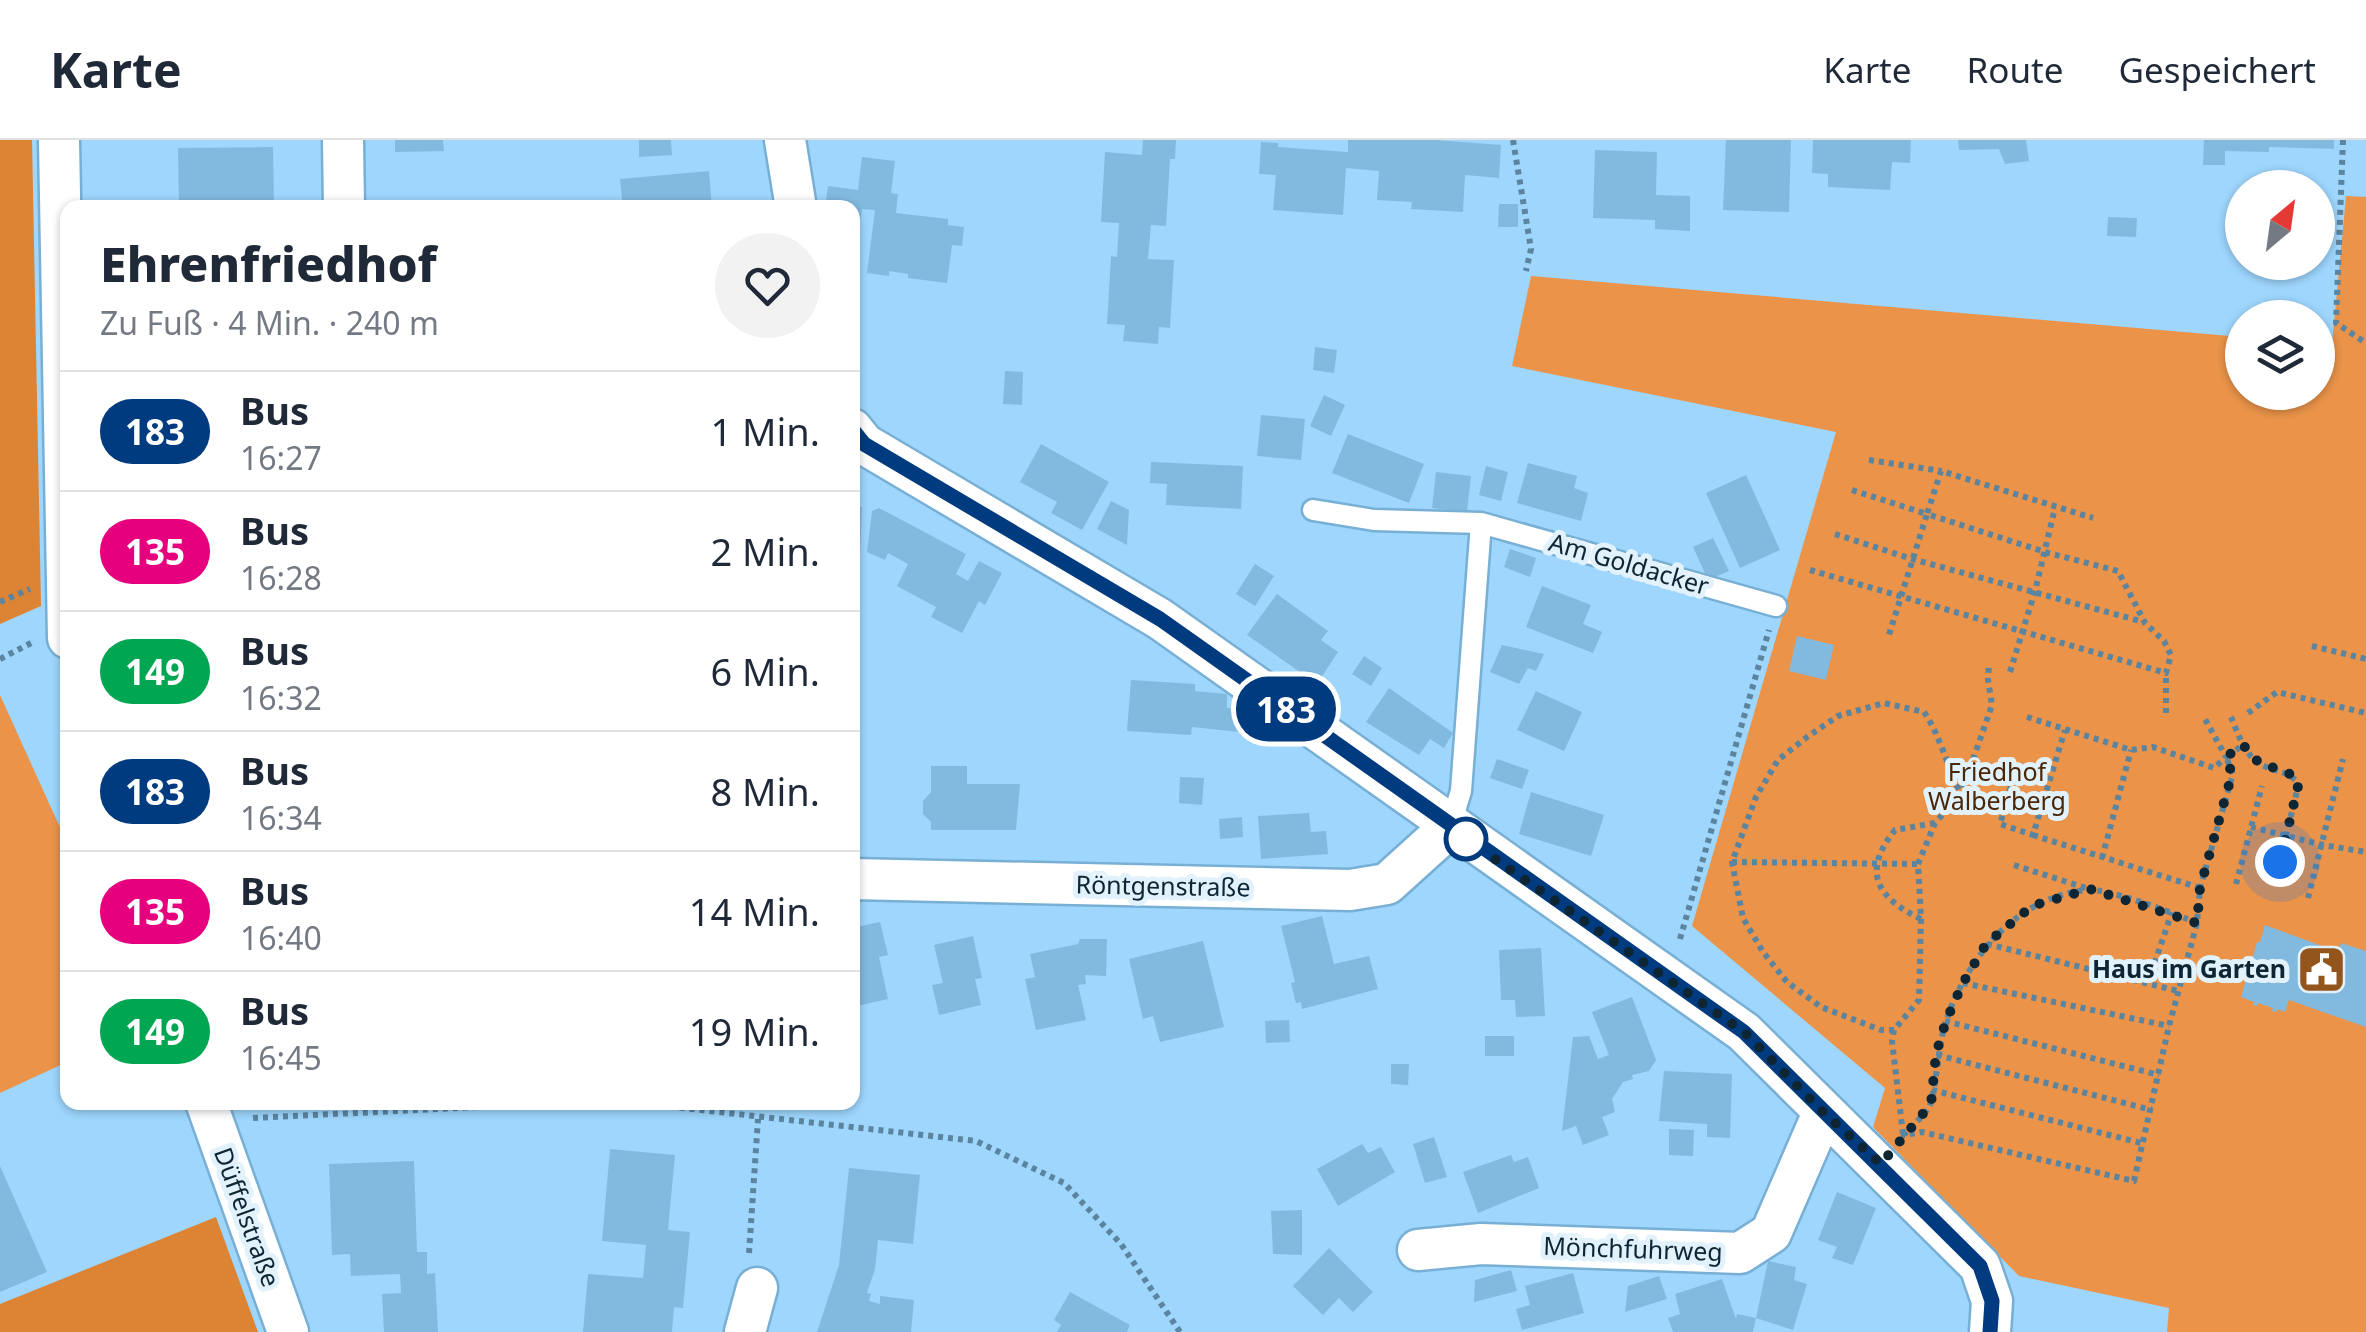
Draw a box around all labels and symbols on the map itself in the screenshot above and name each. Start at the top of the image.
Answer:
north arrow [2225,170,2335,280]
street label: Am Goldacker [1545,524,1713,602]
line badge: 183 [1228,676,1344,742]
park label: Friedhof Walberberg [1928,754,2066,817]
unlabelled marker [1445,818,1487,860]
your location [2255,837,2305,887]
street label: Röntgenstraße [1075,866,1251,904]
public building icon: Haus im Garten [2295,943,2347,995]
place label: Haus im Garten [2092,951,2286,985]
street label: Düffelstraße [207,1142,289,1291]
street label: Mönchfuhrweg [1543,1228,1723,1268]

